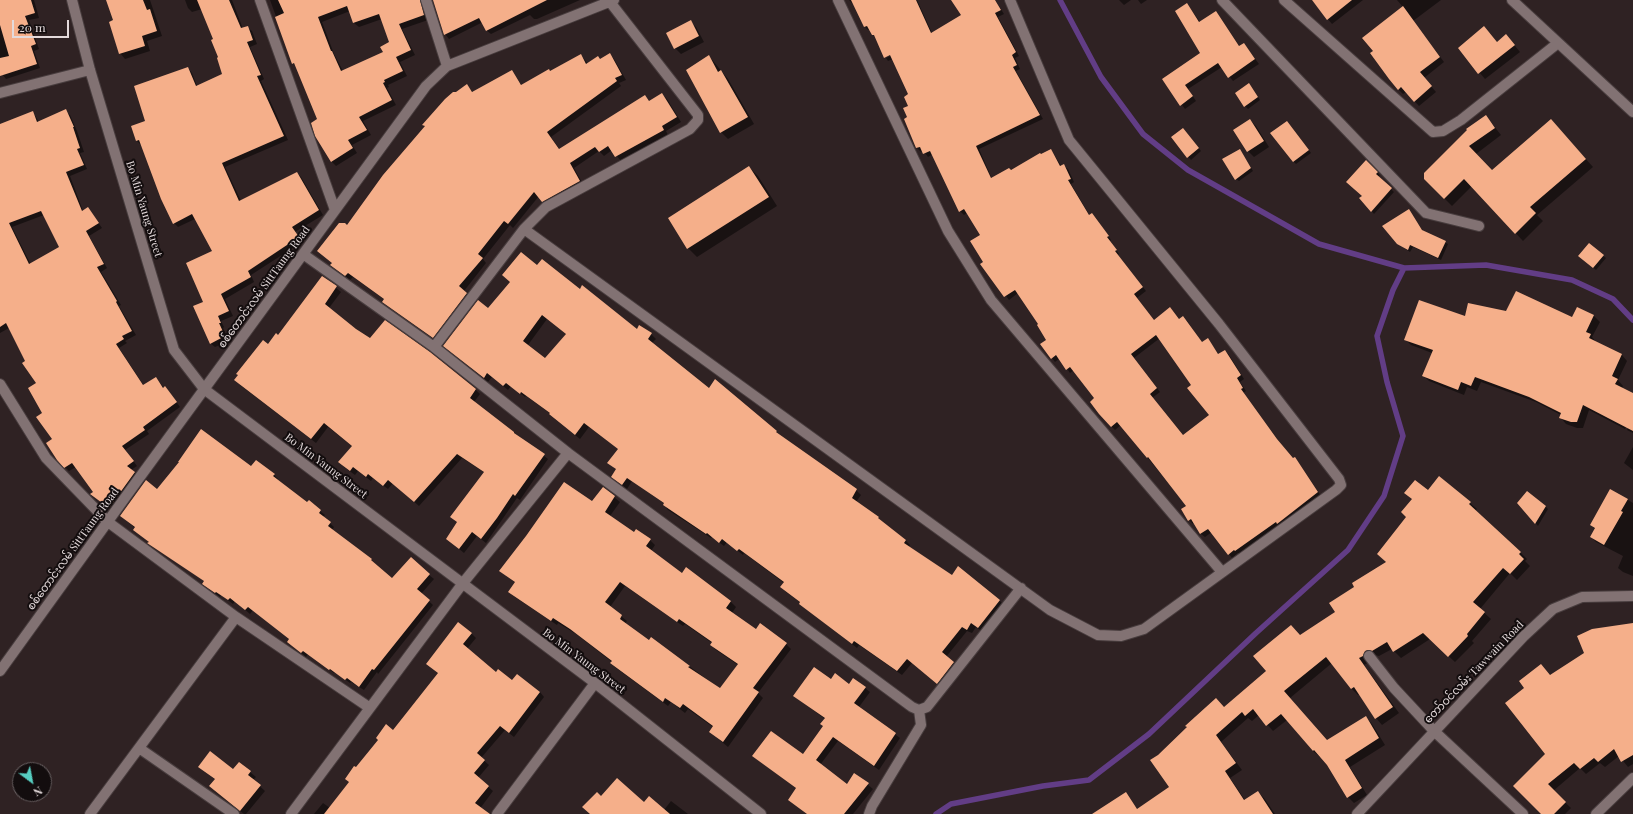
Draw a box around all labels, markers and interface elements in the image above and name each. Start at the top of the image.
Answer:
scale bar [14,12,71,38]
text: 20 m [19,19,46,35]
street label: Bo Min Yaung Street [123,159,165,259]
street label: စစ်တောင်းလမ် SittTaung Road [215,223,313,351]
street label: Bo Min Yaung Street [282,431,370,501]
street label: စစ်တောင်းလမ် SittTaung Road [24,485,122,613]
street label: တော်ဝင်လမ်း Tawwain Road [1422,618,1526,726]
street label: Bo Min Yaung Street [540,626,628,696]
north arrow [12,762,52,802]
text: N [31,783,45,800]

